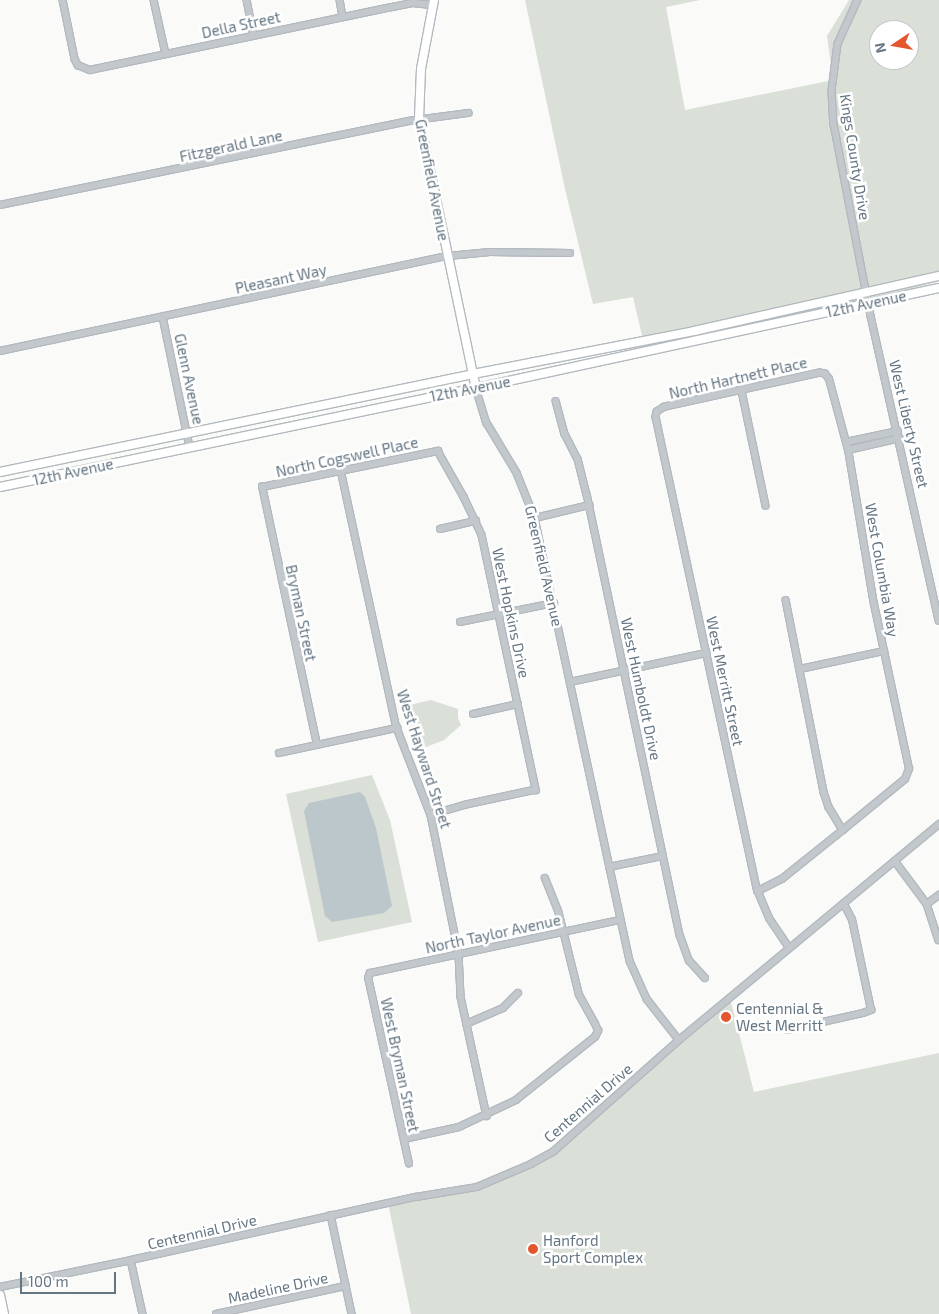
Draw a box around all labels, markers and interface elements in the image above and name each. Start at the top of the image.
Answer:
street label: Della Street [200,8,282,42]
north arrow [869,20,919,70]
text: N [870,41,889,55]
street label: Kings County Drive [836,93,874,221]
street label: Greenfield Avenue [411,117,453,243]
street label: Fitzgerald Lane [178,126,284,166]
street label: Pleasant Way [233,260,329,298]
street label: 12th Avenue [824,287,908,321]
street label: Glenn Avenue [171,332,207,426]
street label: North Hartnett Place [667,353,809,403]
street label: West Liberty Street [885,358,933,490]
street label: 12th Avenue [428,372,512,406]
street label: North Cogswell Place [274,433,420,481]
street label: 12th Avenue [31,455,115,489]
street label: West Columbia Way [861,501,903,639]
street label: Greenfield Avenue [521,504,567,628]
street label: West Hopkins Drive [488,546,534,680]
street label: Bryman Street [282,563,320,663]
street label: West Merritt Street [702,615,748,747]
street label: West Humboldt Drive [617,616,665,762]
street label: West Hayward Street [393,687,455,831]
street label: North Taylor Avenue [423,911,563,957]
street label: West Bryman Street [377,996,423,1134]
place label: Centennial & West Merritt [736,999,824,1034]
marker: Centennial & West Merritt [720,1011,732,1023]
street label: Centennial Drive [540,1060,636,1146]
street label: Centennial Drive [145,1211,259,1253]
place label: Hanford Sport Complex [543,1231,643,1266]
marker: Hanford Sport Complex [527,1243,539,1255]
scale bar [22,1262,119,1294]
street label: Madeline Drive [226,1269,330,1307]
text: 100 m [28,1272,69,1290]

